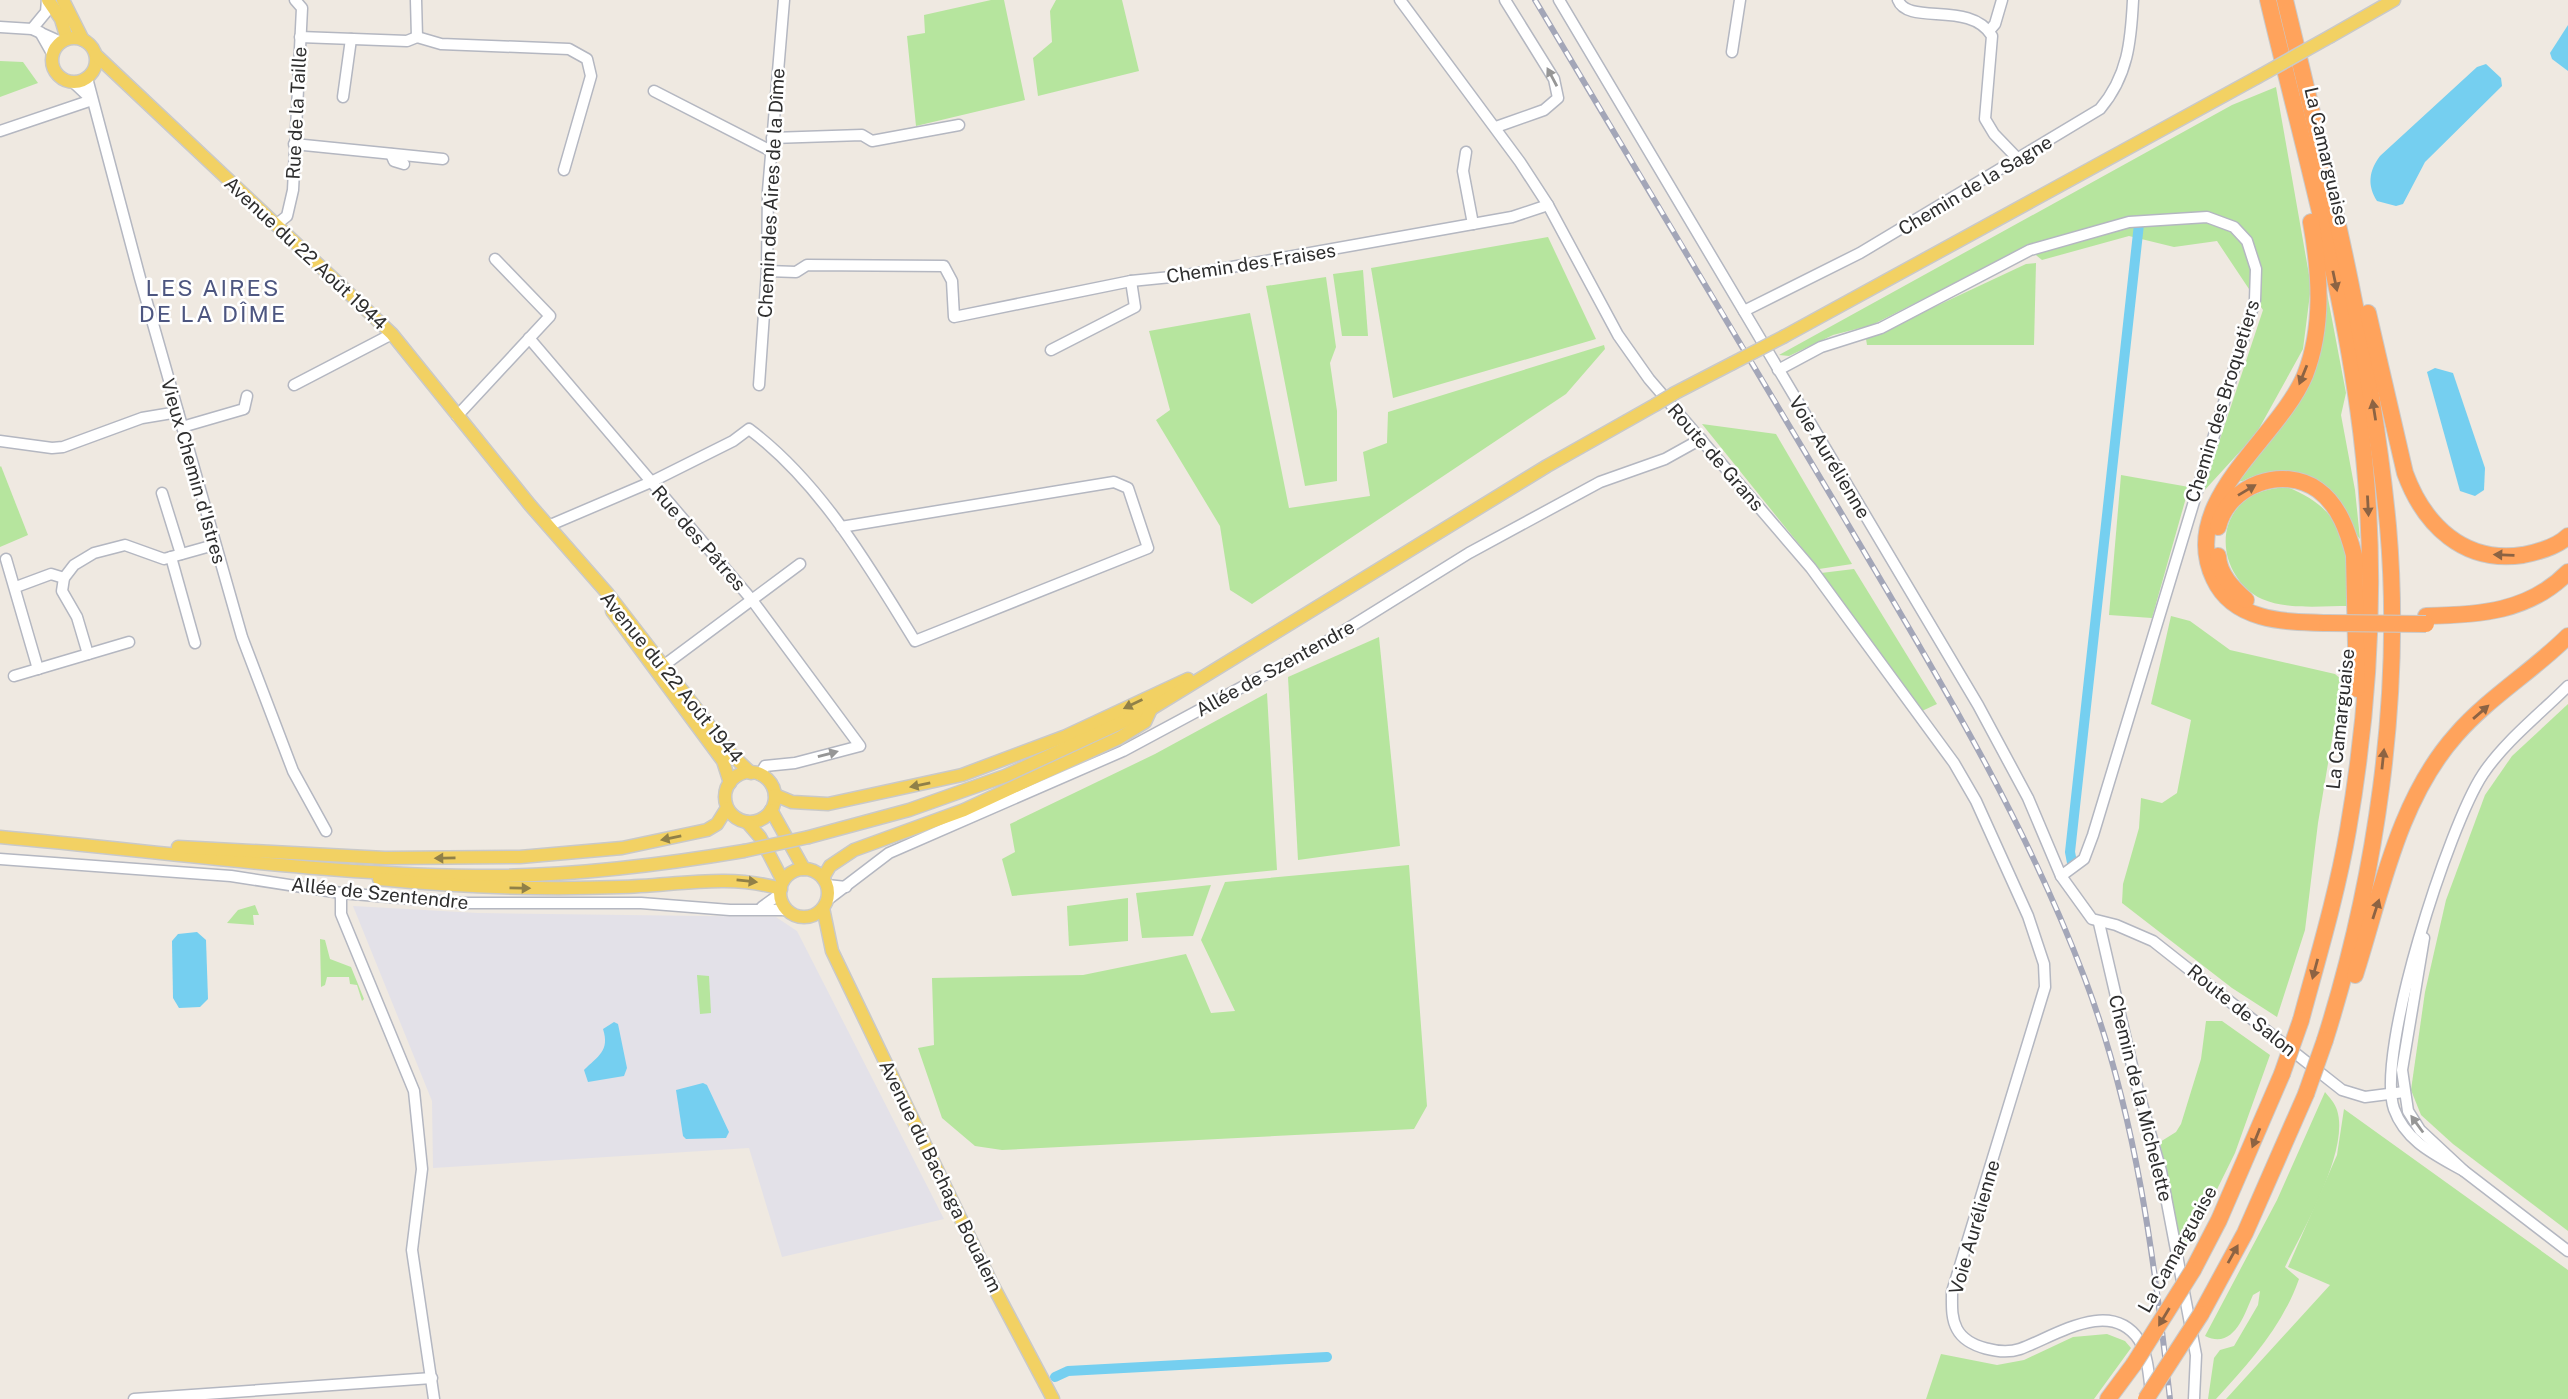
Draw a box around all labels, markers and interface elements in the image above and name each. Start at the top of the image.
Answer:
street label: Rue de la Taille [282,46,310,180]
street label: Chemin des Aires de la Dîme [753,67,789,319]
one-way arrow [1546,67,1558,87]
street label: La Camarguaise [2300,85,2354,227]
street label: Chemin de la Sagne [1894,130,2056,240]
street label: Avenue du 22 Août 1944 [220,172,392,334]
street label: Chemin des Fraises [1165,239,1337,287]
one-way arrow [2329,270,2340,292]
district label: LES AIRES DE LA DÎME [139,274,287,327]
street label: Chemin des Broquetiers [2181,297,2263,505]
one-way arrow [2298,365,2309,386]
street label: Vieux Chemin d'Istres [157,376,231,566]
street label: Voie Aurélienne [1785,392,1875,522]
street label: Route de Grans [1663,399,1769,515]
one-way arrow [2368,399,2379,421]
street label: Rue des Pâtres [647,481,751,595]
one-way arrow [2237,484,2256,497]
one-way arrow [2362,495,2373,517]
one-way arrow [2493,550,2515,561]
street label: Avenue du 22 Août 1944 [596,587,748,767]
street label: Allée de Szentendre [1192,615,1358,721]
street label: La Camarguaise [2322,648,2358,790]
one-way arrow [1123,699,1143,710]
one-way arrow [2472,704,2490,720]
one-way arrow [817,748,839,759]
one-way arrow [2377,748,2388,770]
one-way arrow [909,780,931,791]
one-way arrow [660,833,682,844]
one-way arrow [434,852,456,864]
street label: Allée de Szentendre [290,873,470,913]
one-way arrow [736,876,758,887]
one-way arrow [509,883,531,894]
one-way arrow [2371,898,2382,919]
one-way arrow [2309,959,2319,980]
street label: Route de Salon [2183,960,2301,1060]
street label: Chemin de la Michelette [2105,992,2177,1204]
street label: Avenue du Bachaga Boualem [875,1056,1007,1296]
one-way arrow [2410,1114,2424,1133]
one-way arrow [2251,1127,2262,1148]
street label: Voie Aurélienne [1944,1157,2004,1297]
street label: La Camarguaise [2133,1182,2221,1316]
one-way arrow [2227,1244,2239,1264]
one-way arrow [2158,1308,2171,1327]

